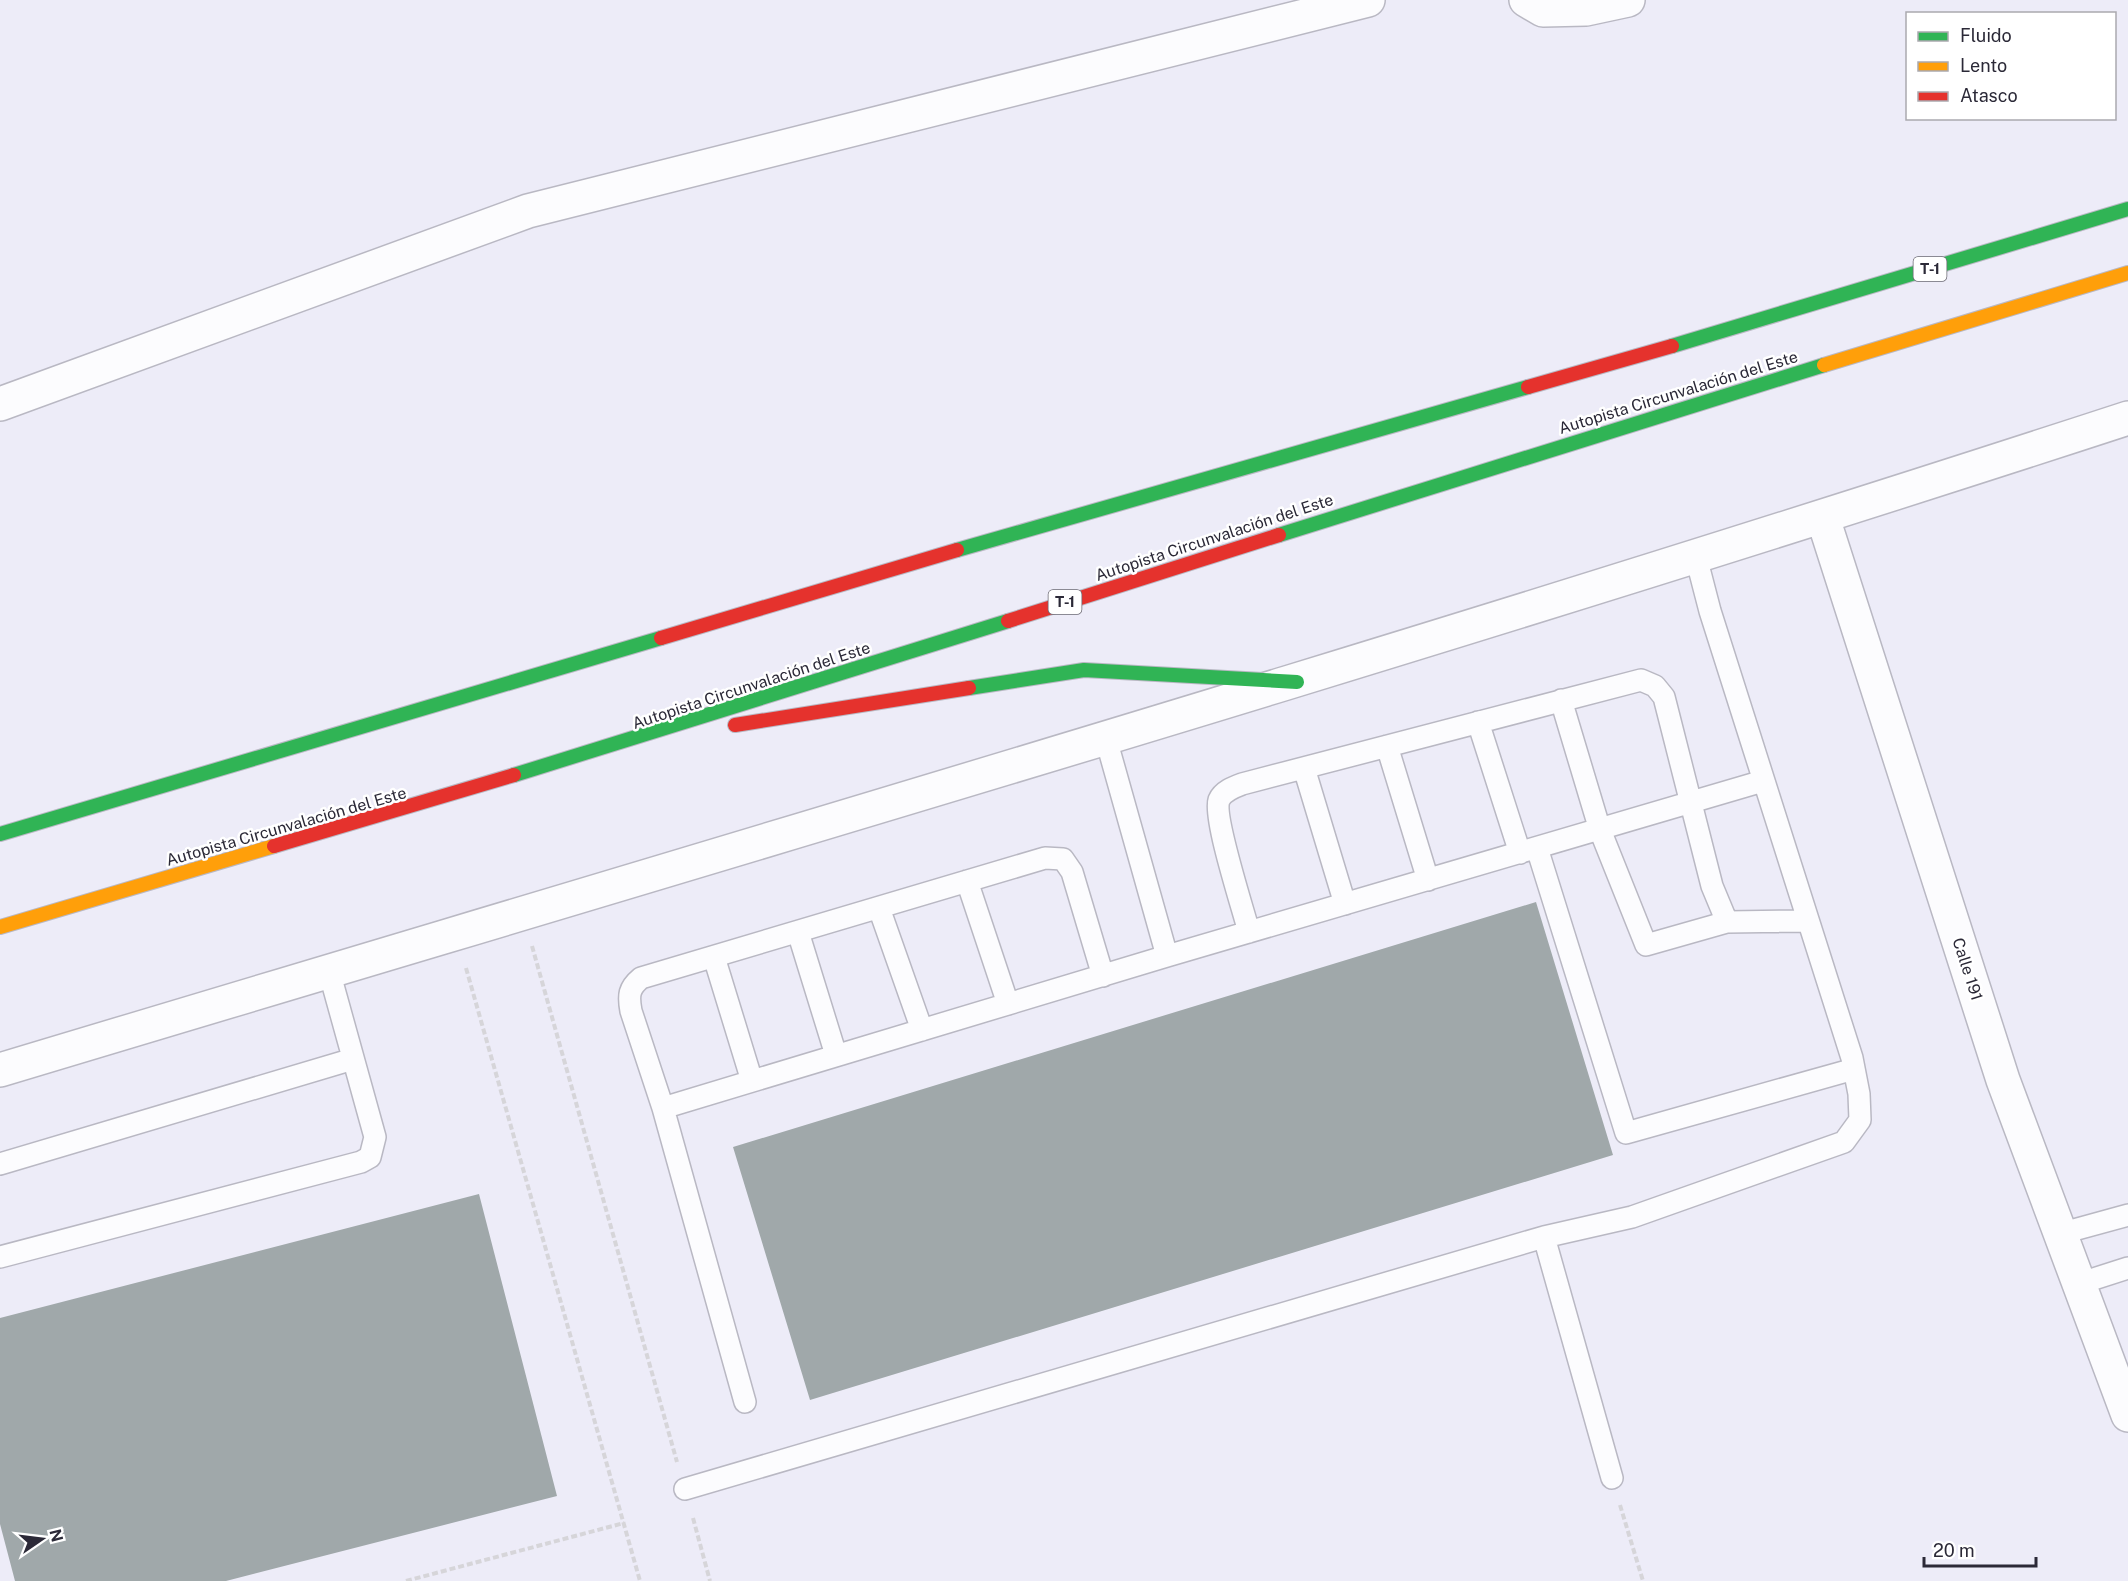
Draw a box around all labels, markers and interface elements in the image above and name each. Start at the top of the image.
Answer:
legend [1906,12,2116,120]
text: Fluido [1960,25,2012,46]
text: Lento [1960,55,2007,76]
text: Atasco [1960,85,2018,106]
road number: T-1 [1914,257,1946,281]
street label: Autopista Circunvalación del Este [1556,347,1800,438]
street label: Autopista Circunvalación del Este [1093,490,1336,585]
road number: T-1 [1048,590,1082,614]
street label: Autopista Circunvalación del Este [630,638,873,733]
street label: Autopista Circunvalación del Este [164,783,408,870]
street label: Calle 191 [1948,935,1987,1003]
north arrow [12,1509,72,1569]
text: N [45,1527,67,1544]
scale bar [1924,1530,2036,1568]
text: 20 m [1933,1540,1975,1561]

